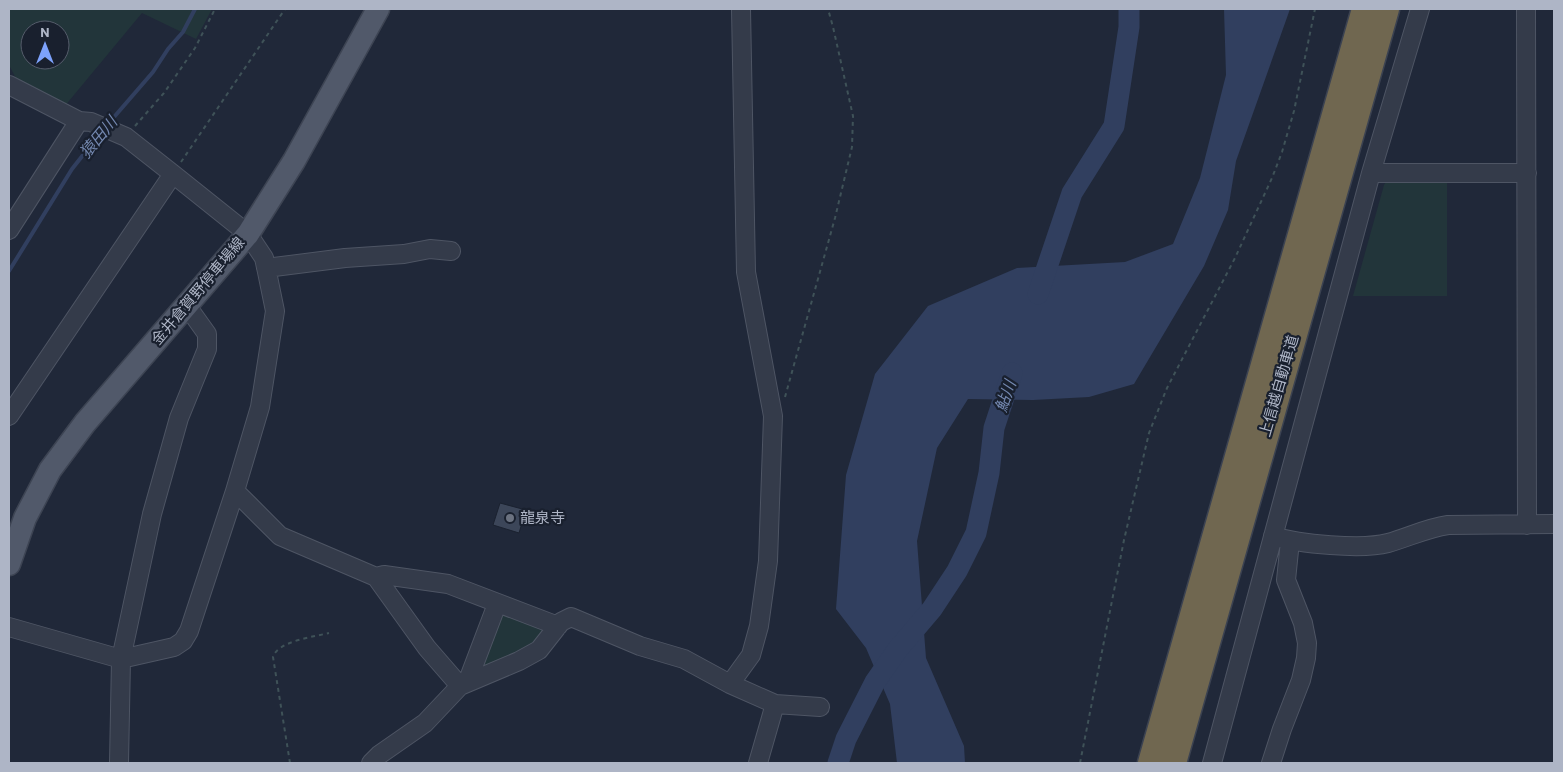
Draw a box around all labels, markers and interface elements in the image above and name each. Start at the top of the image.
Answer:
north arrow [20,20,70,70]
text: N [40,23,50,40]
water label: 猿田川 [75,111,122,161]
street label: 金井倉賀野停車場線 [147,233,248,348]
street label: 上信越自動車道 [1255,333,1301,439]
water label: 鮎川 [990,376,1019,414]
place label: 龍泉寺 [520,508,565,526]
marker: 龍泉寺 [504,512,516,524]

